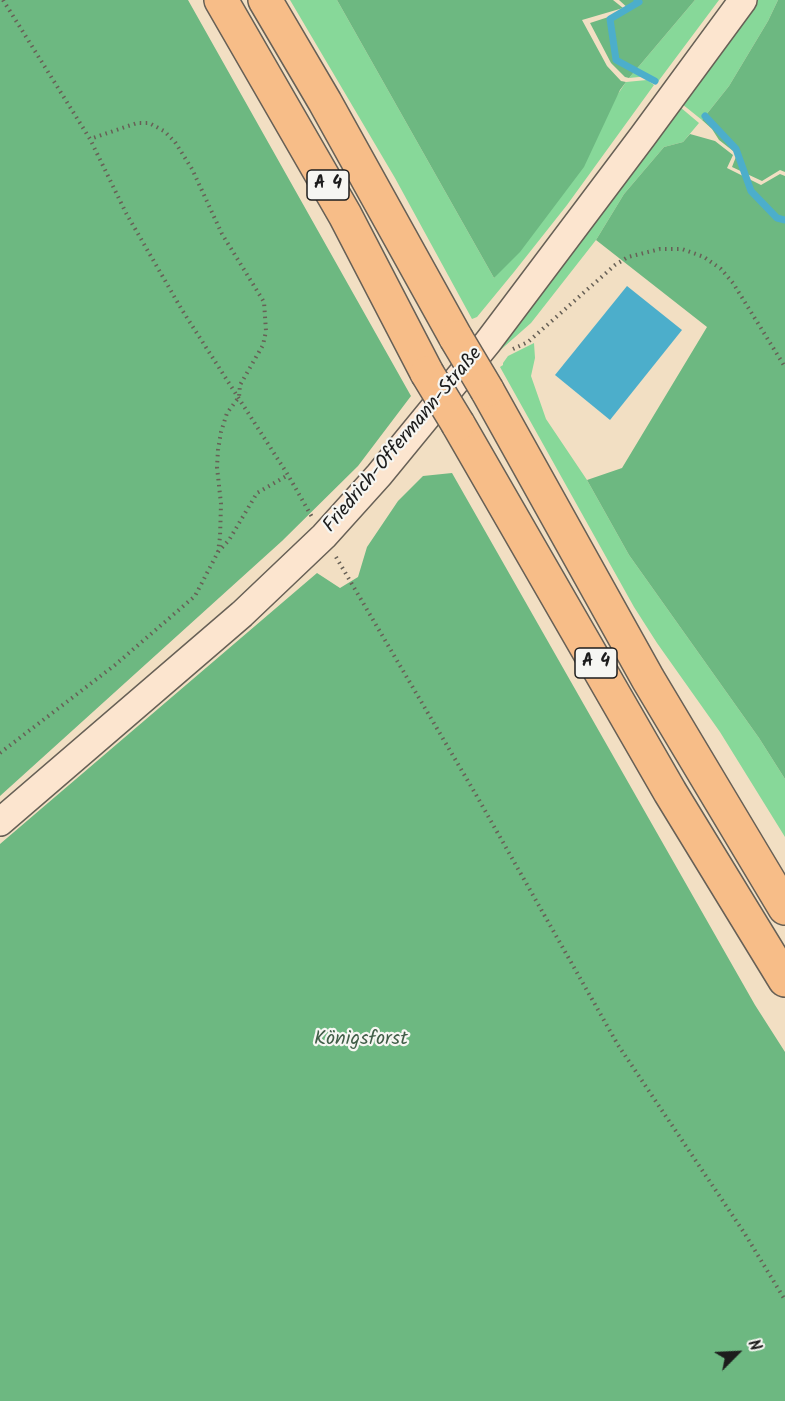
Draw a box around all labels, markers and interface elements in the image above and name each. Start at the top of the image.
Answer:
road number: A 4 [307,170,349,200]
street label: Friedrich-Offermann-Straße [319,343,489,539]
road number: A 4 [575,648,617,678]
park label: Königsforst [314,1029,408,1053]
north arrow [707,1323,767,1383]
text: N [740,1336,767,1355]

